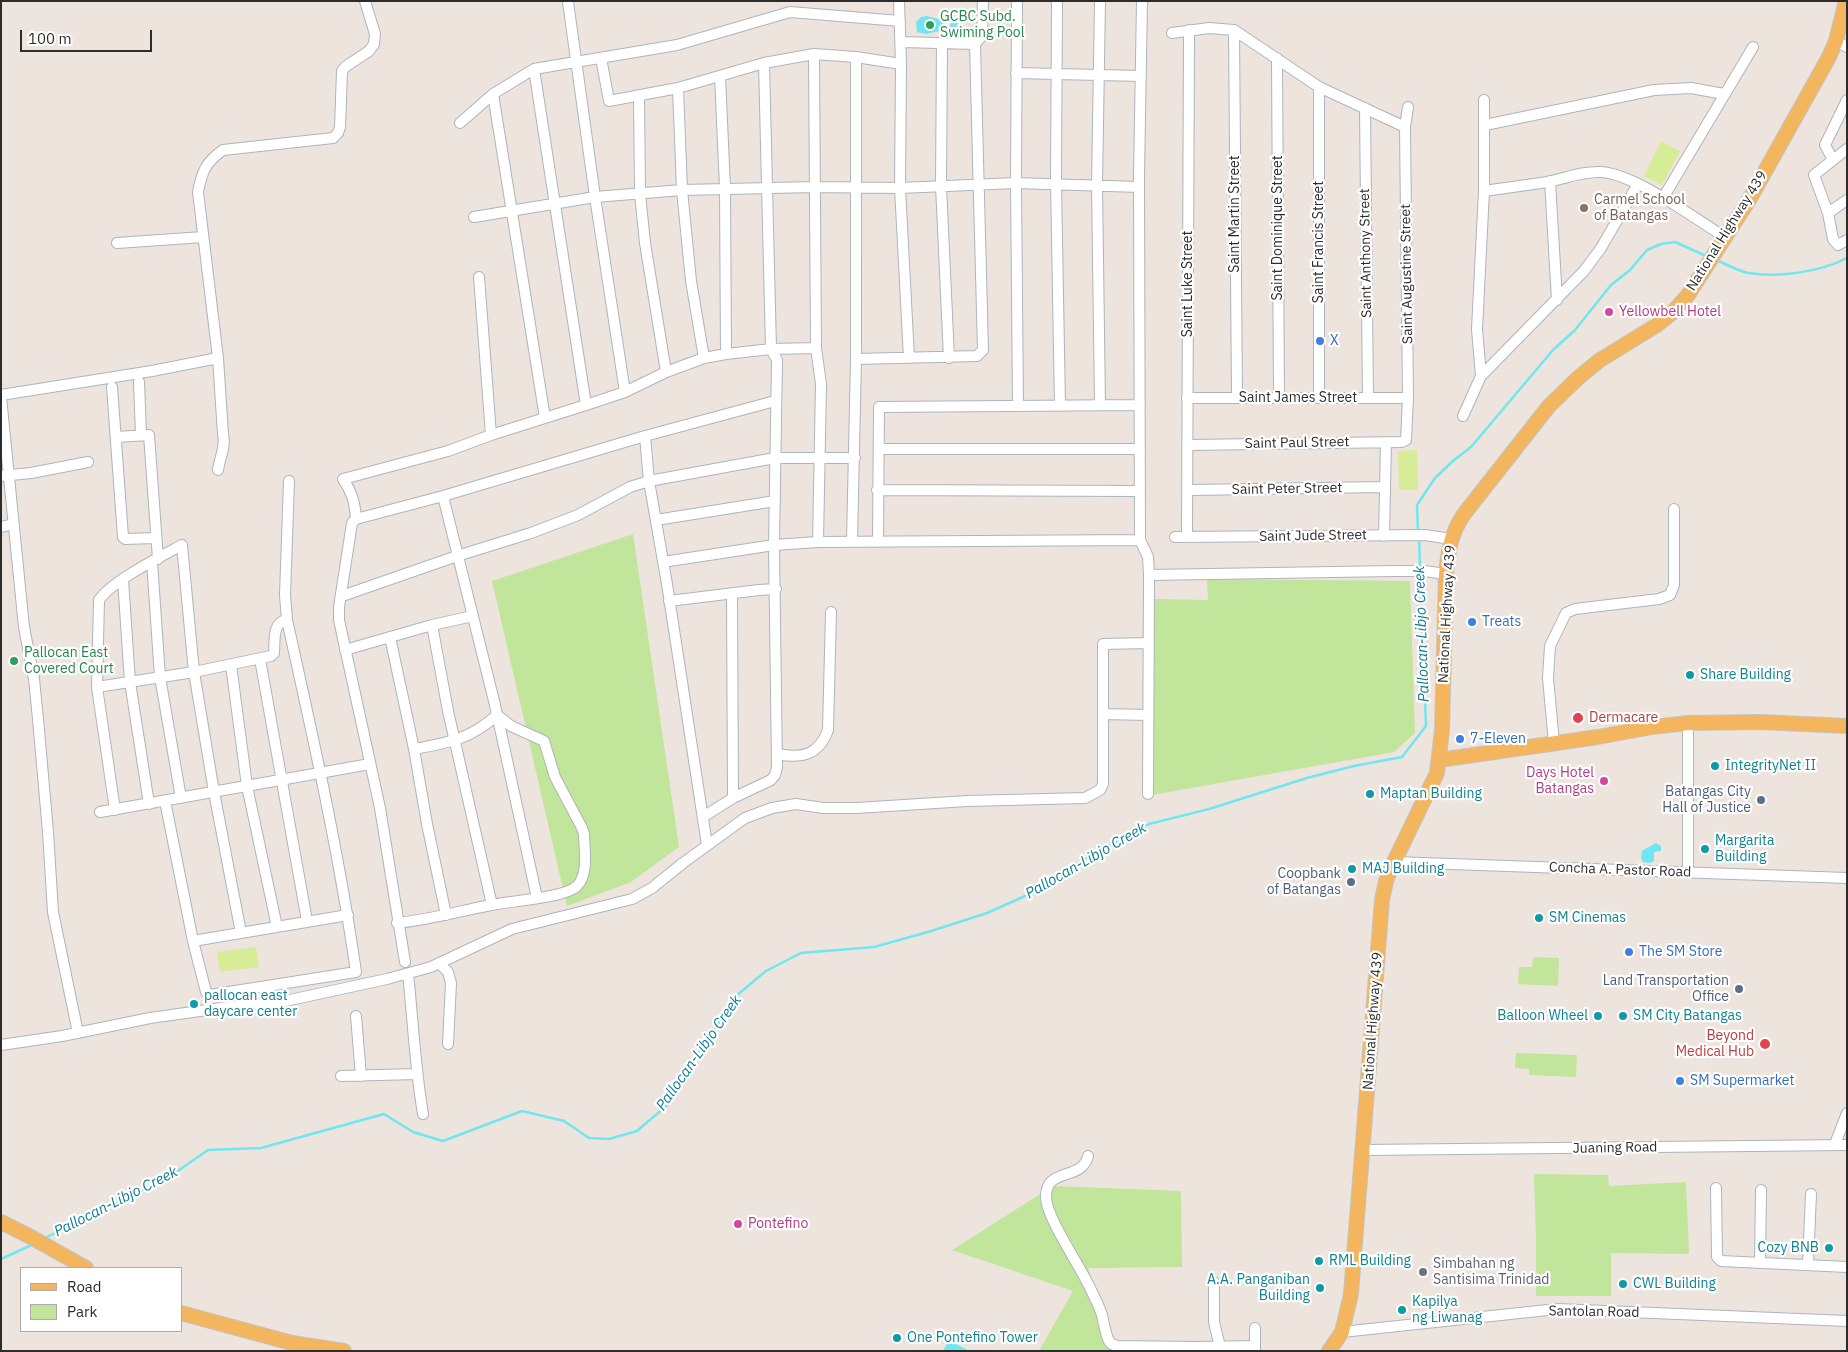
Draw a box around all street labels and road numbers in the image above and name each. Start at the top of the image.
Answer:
street label: Saint Martin Street [1227,155,1243,273]
street label: Saint Dominique Street [1270,155,1286,301]
street label: National Highway 439 [1683,168,1771,294]
street label: Saint Francis Street [1311,181,1327,303]
street label: Saint Anthony Street [1356,188,1376,318]
street label: Saint Augustine Street [1397,204,1417,344]
street label: Saint Luke Street [1180,231,1196,337]
street label: Saint James Street [1239,390,1357,406]
street label: Saint Paul Street [1245,434,1349,452]
street label: Saint Peter Street [1232,480,1342,498]
street label: Saint Jude Street [1259,527,1367,545]
street label: National Highway 439 [1435,544,1459,684]
street label: Concha A. Pastor Road [1549,859,1691,881]
street label: National Highway 439 [1360,951,1386,1091]
street label: Juaning Road [1572,1139,1658,1157]
street label: Santolan Road [1548,1303,1640,1321]

